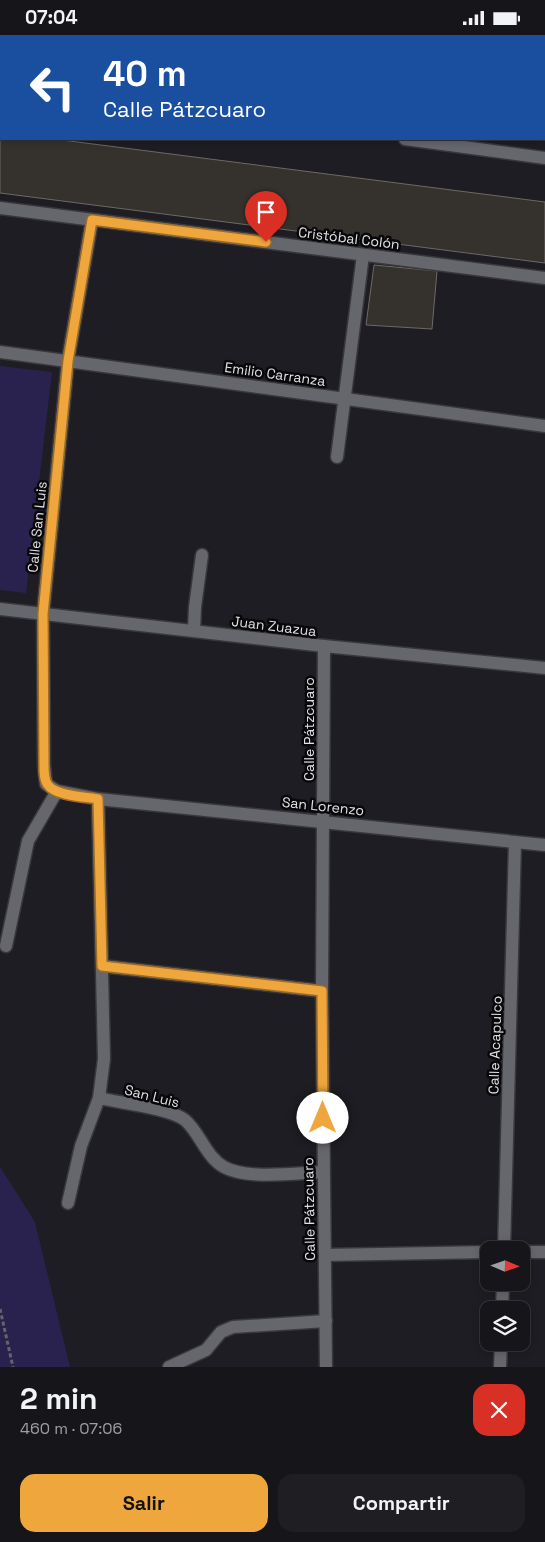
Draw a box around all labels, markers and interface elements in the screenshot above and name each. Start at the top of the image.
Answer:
text: 07:04 [25,5,78,30]
text: 40 m [103,52,187,96]
icon: left [20,55,85,120]
text: Calle Pátzcuaro [103,95,266,123]
pin [245,191,287,242]
icon: arrive [252,198,280,226]
street label: Cristóbal Colón [297,223,401,253]
street label: Emilio Carranza [223,358,327,390]
street label: Calle San Luis [23,481,51,573]
street label: Juan Zuazua [231,612,317,640]
street label: Calle Pátzcuaro [300,677,318,781]
street label: San Lorenzo [281,793,365,819]
street label: Calle Acapulco [484,995,506,1095]
street label: San Luis [123,1081,181,1111]
position arrow [296,1091,348,1143]
street label: Calle Pátzcuaro [299,1157,319,1261]
north arrow [480,1241,530,1291]
map controls [480,1241,530,1351]
button: layers [480,1301,530,1351]
text: 2 min [20,1379,98,1418]
button: close [473,1384,525,1436]
text: 460 m · 07:06 [20,1418,122,1439]
button: Salir [20,1474,268,1532]
button: Compartir [278,1474,525,1532]

